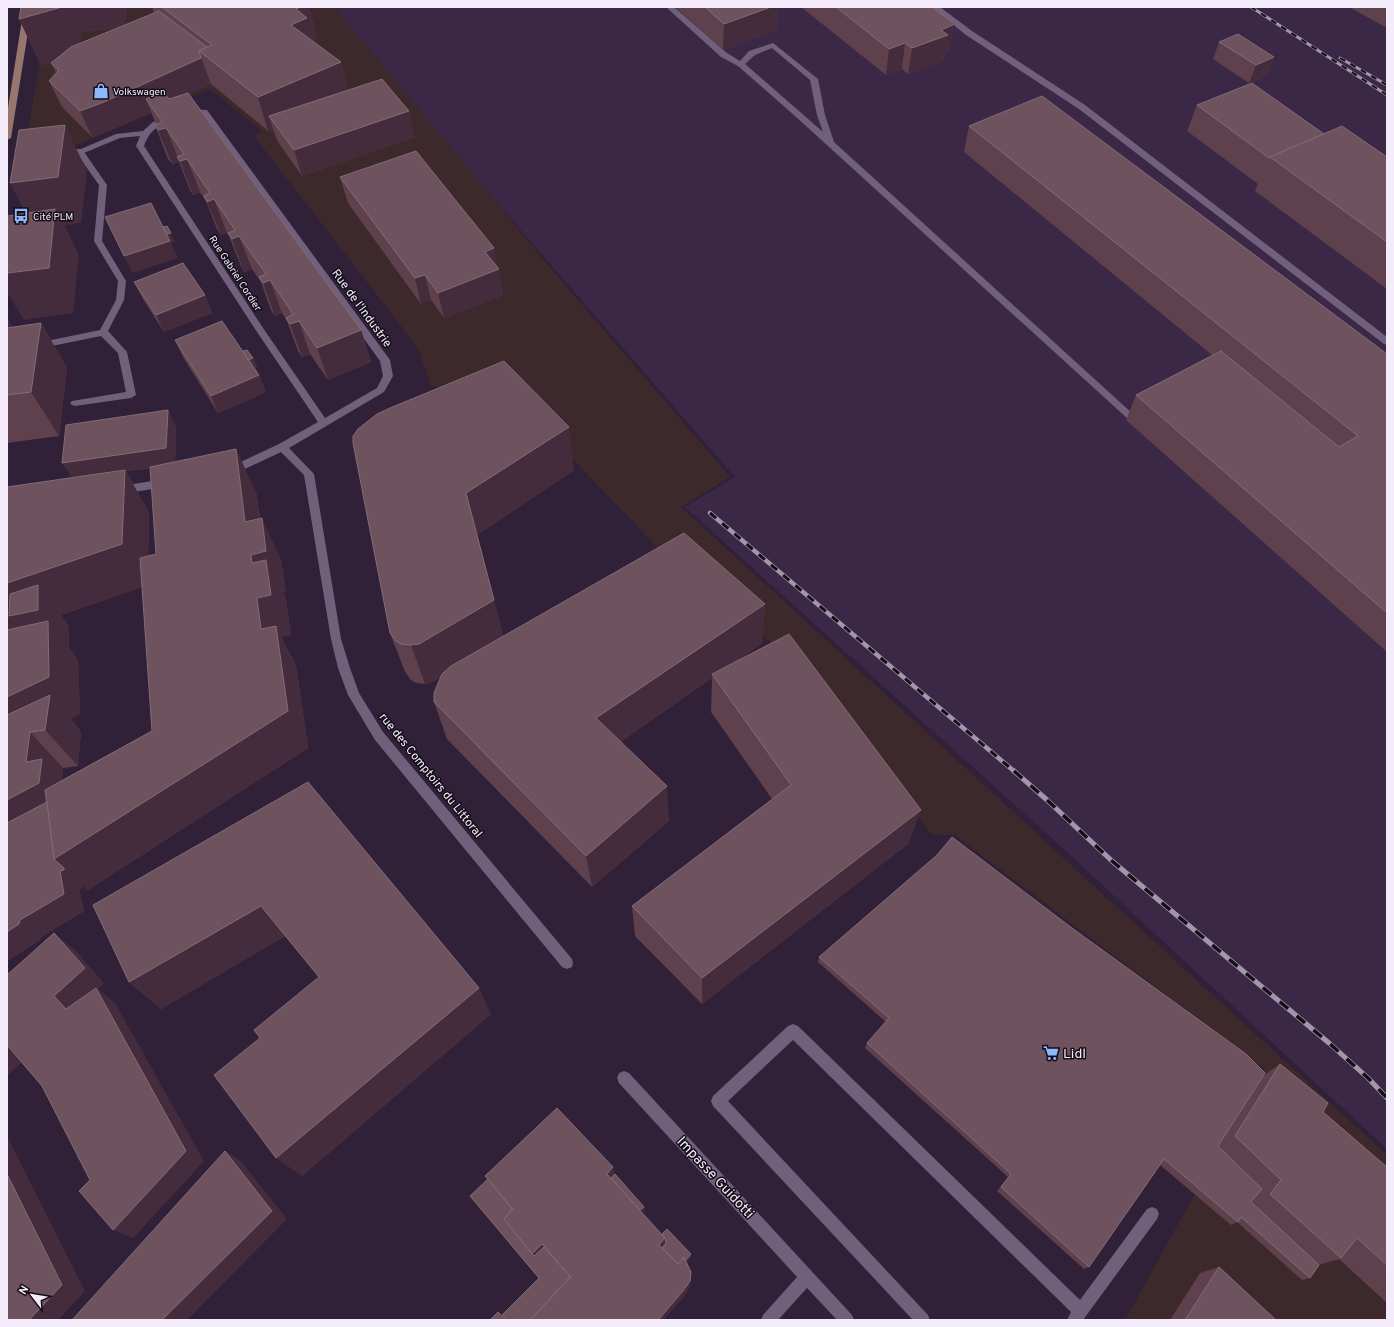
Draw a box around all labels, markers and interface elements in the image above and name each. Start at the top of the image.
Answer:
shop icon: Volkswagen [92,82,110,100]
place label: Volkswagen [113,86,166,99]
bus stop icon: Cité PLM [12,207,30,225]
place label: Cité PLM [33,211,73,224]
street label: Rue Gabriel Cordier [205,234,264,314]
street label: Rue de l'Industrie [327,266,395,351]
street label: rue des Comptoirs du Littoral [375,710,486,841]
supermarket icon: Lidl [1042,1044,1060,1062]
place label: Lidl [1063,1046,1086,1063]
street label: Impasse Guidotti [673,1134,757,1222]
north arrow [12,1275,52,1315]
text: N [16,1283,32,1297]

